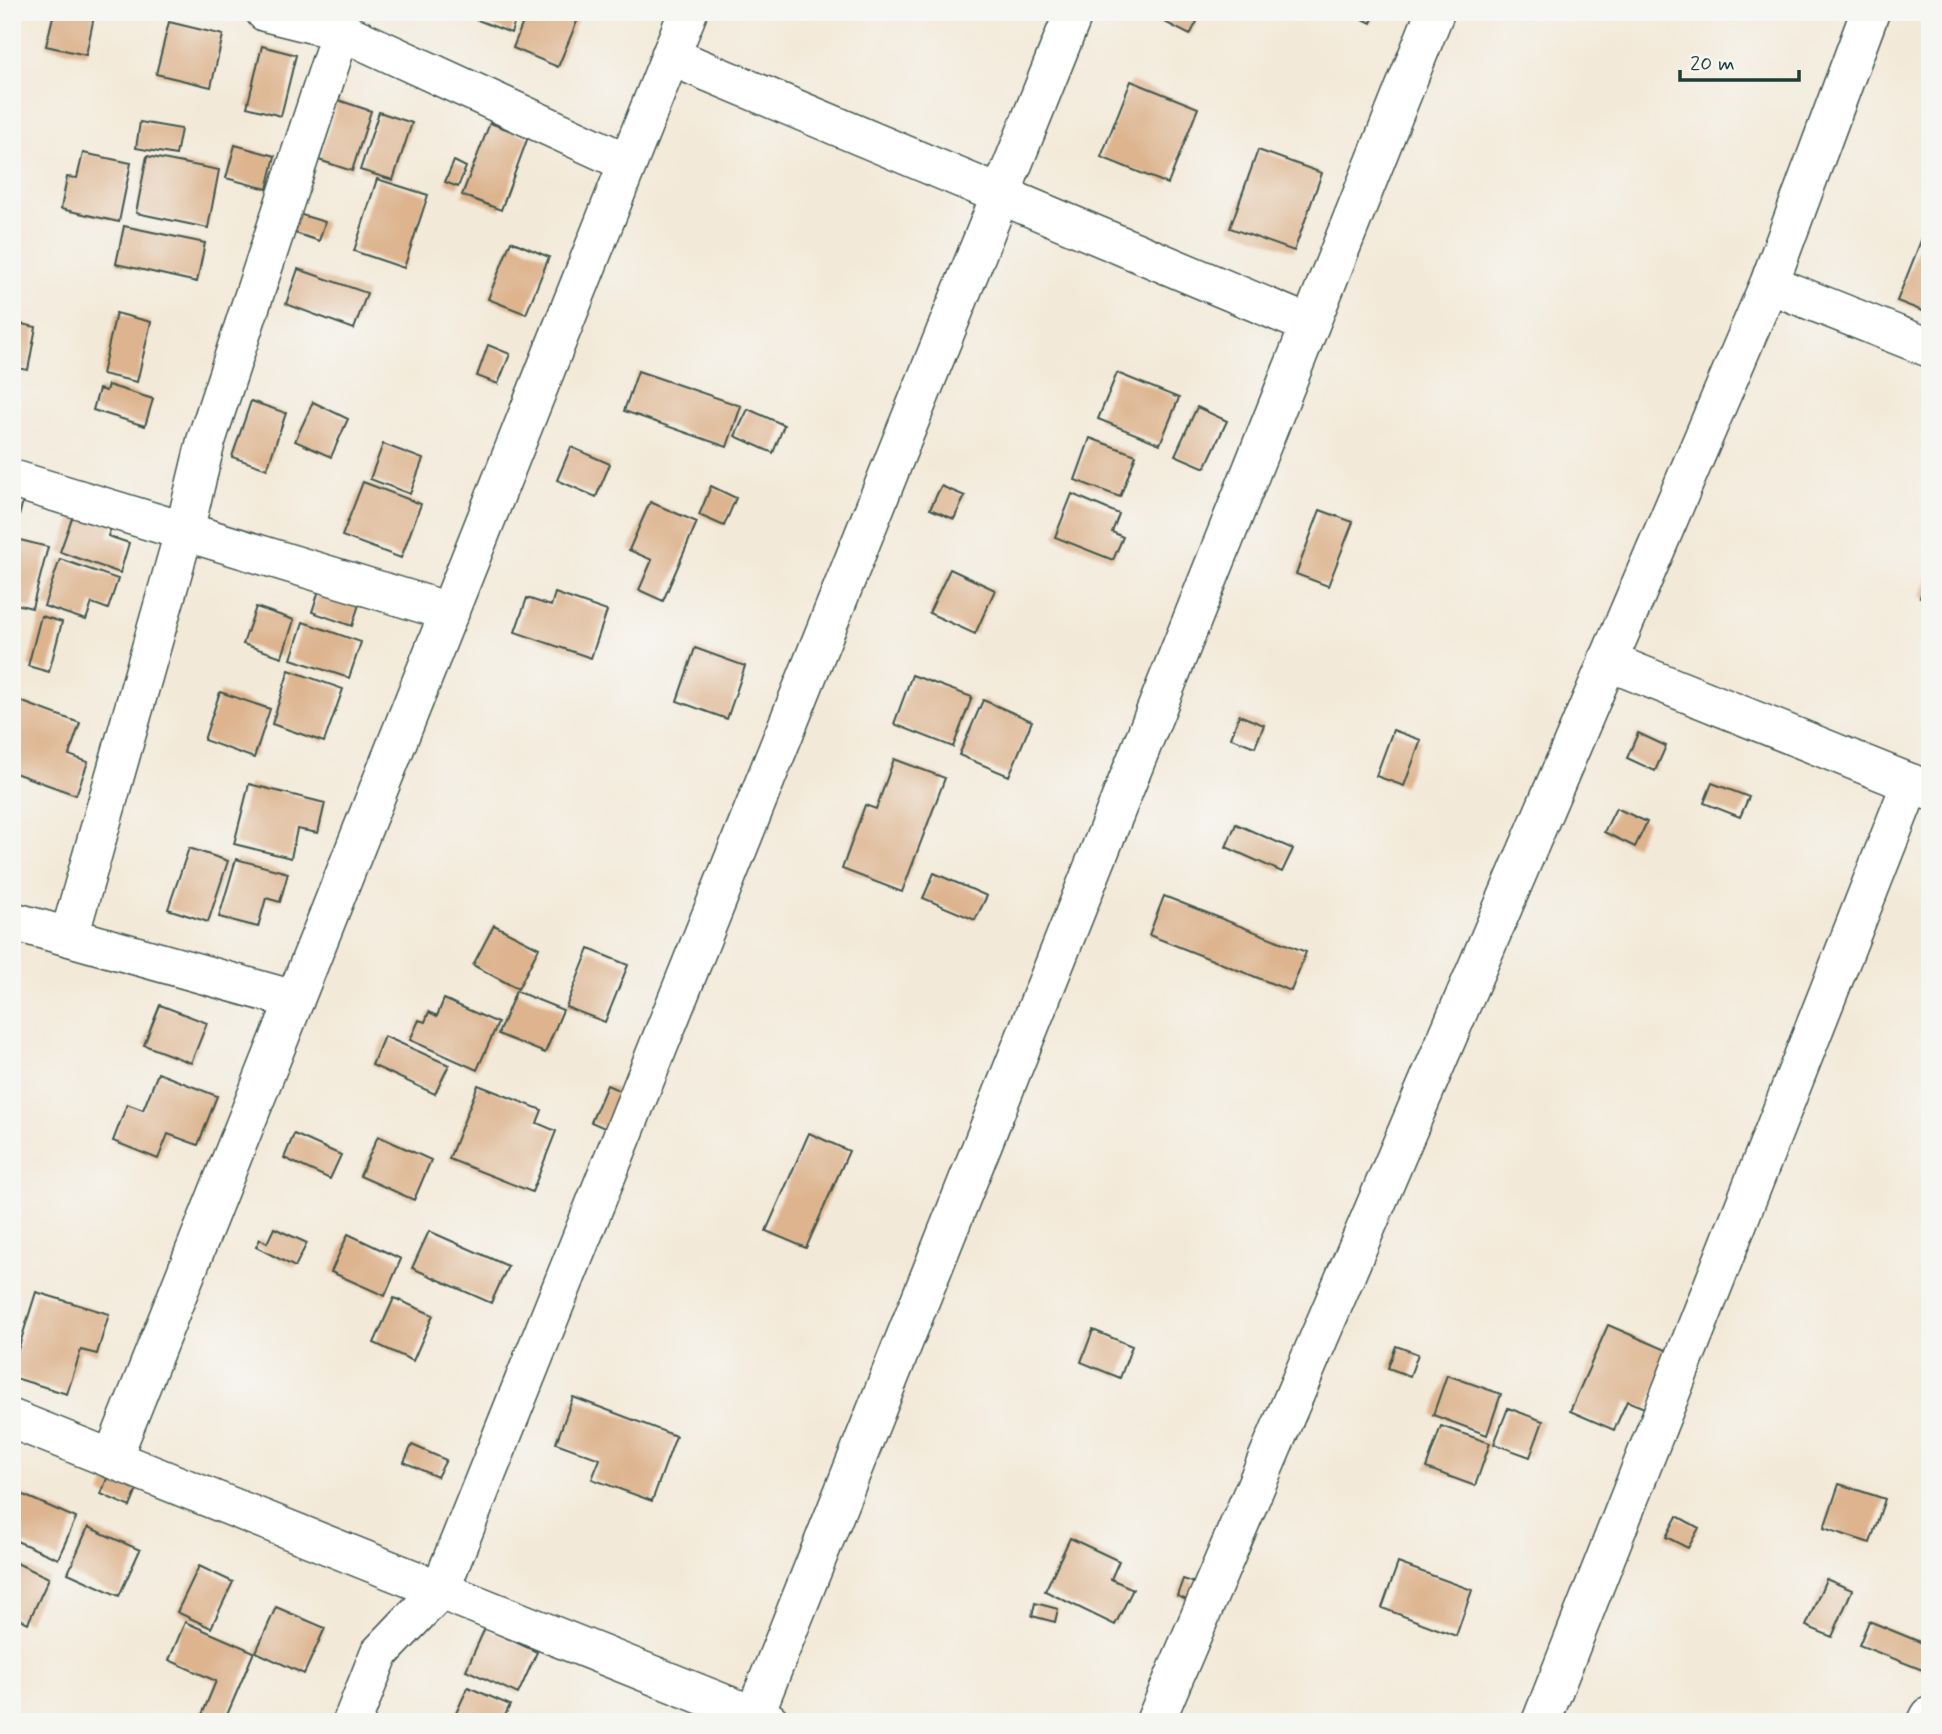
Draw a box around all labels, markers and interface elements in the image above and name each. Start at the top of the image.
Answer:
scale bar [1680,38,1798,82]
text: 20 m [1690,50,1735,78]

